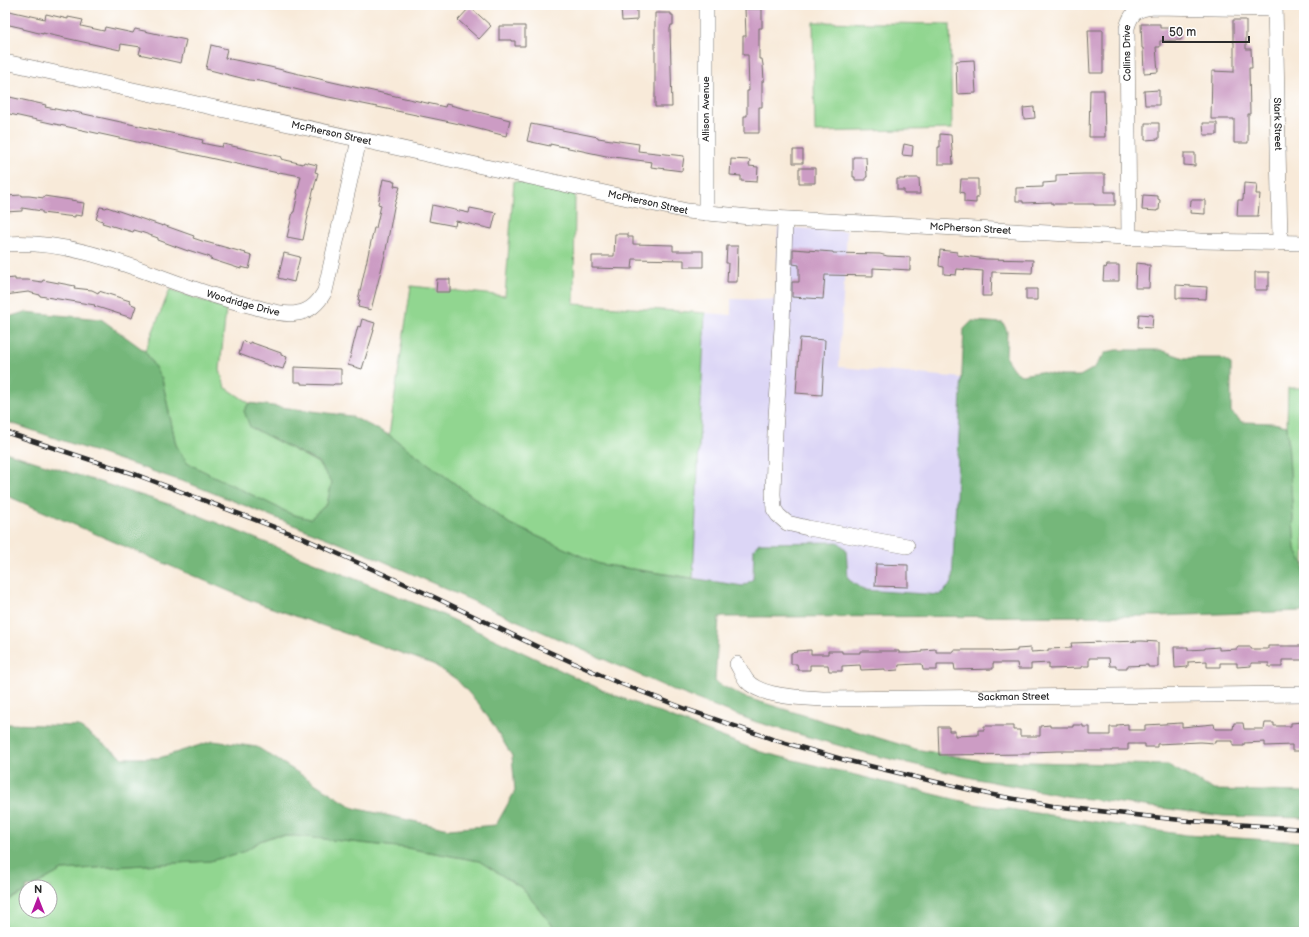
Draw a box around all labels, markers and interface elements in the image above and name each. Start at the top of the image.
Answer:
scale bar [1163,18,1249,44]
street label: Collins Drive [1121,23,1134,81]
text: 50 m [1169,25,1196,40]
street label: Allison Avenue [700,76,712,142]
street label: Stark Street [1271,97,1284,151]
street label: McPherson Street [290,119,372,148]
street label: McPherson Street [607,188,689,217]
street label: McPherson Street [929,221,1011,237]
street label: Woodridge Drive [205,288,281,319]
street label: Sackman Street [978,691,1049,703]
north arrow [18,879,58,919]
text: N [34,883,42,896]

